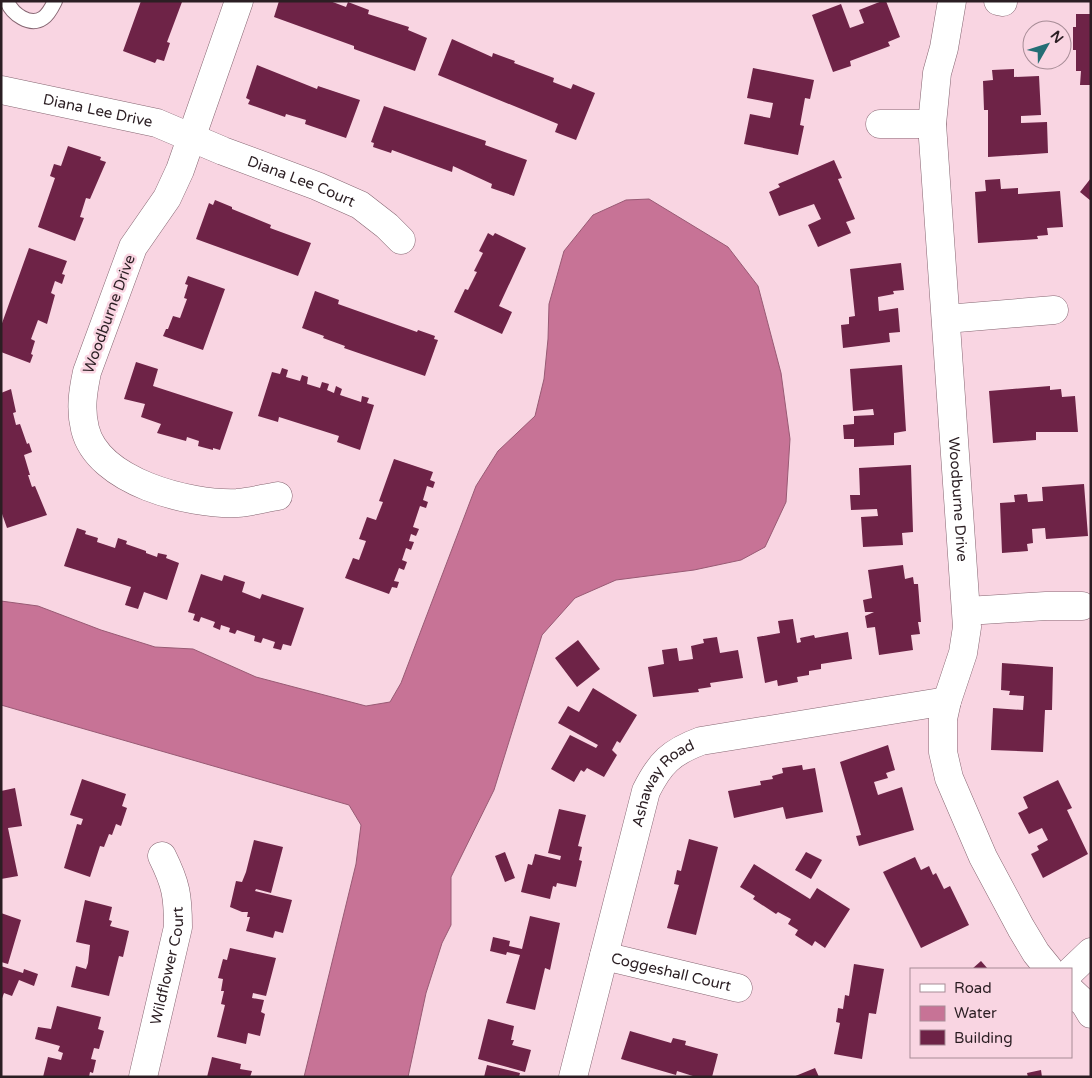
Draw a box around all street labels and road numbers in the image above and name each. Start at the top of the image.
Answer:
street label: Diana Lee Drive [42,90,154,131]
street label: Diana Lee Court [245,152,358,211]
street label: Woodburne Drive [79,252,139,376]
street label: Woodburne Drive [945,436,971,562]
street label: Ashaway Road [628,736,697,829]
street label: Wildflower Court [146,906,187,1027]
street label: Coggeshall Court [609,949,733,995]

